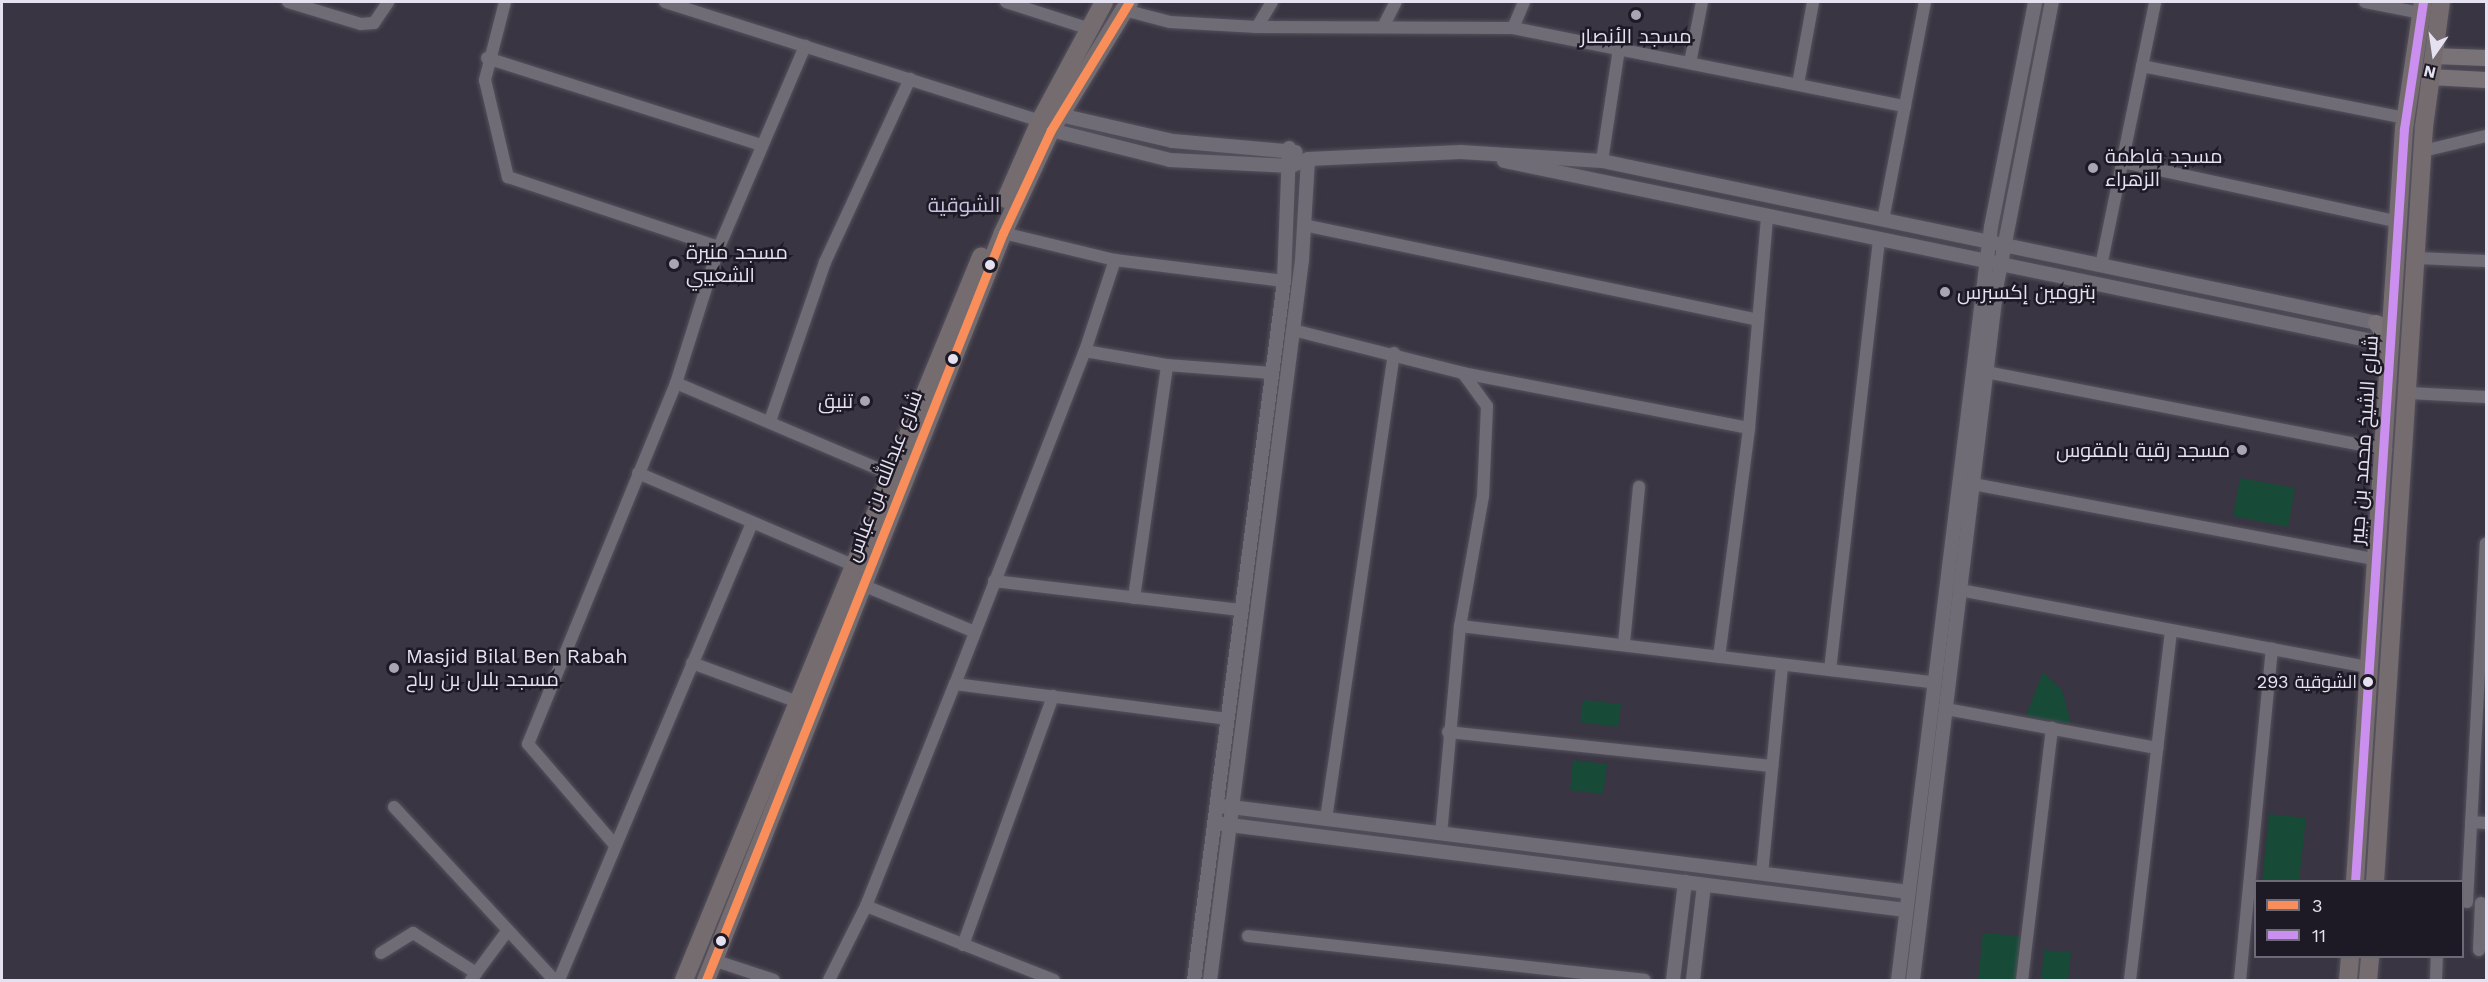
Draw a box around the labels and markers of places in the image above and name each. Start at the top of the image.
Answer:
marker: مسجد الأنصار [1629,8,1643,22]
place label: مسجد الأنصار [1580,24,1692,48]
place label: مسجد فاطمة الزهراء [2105,144,2223,191]
marker: مسجد فاطمة الزهراء [2086,161,2100,175]
place label: مسجد منيرة الشعيبي [686,240,788,287]
marker: مسجد منيرة الشعيبي [667,257,681,271]
unlabelled marker [984,259,996,271]
place label: بترومين إكسبرس [1957,280,2096,304]
marker: بترومين إكسبرس [1938,285,1952,299]
unlabelled marker [947,353,959,365]
place label: تنيق [818,389,853,413]
marker: تنيق [858,394,872,408]
place label: مسجد رقية بامقوس [2056,438,2230,462]
marker: مسجد رقية بامقوس [2235,443,2249,457]
place label: Masjid Bilal Ben Rabah مسجد بلال بن رباح [406,644,628,691]
marker: Masjid Bilal Ben Rabah مسجد بلال بن رباح [387,661,401,675]
place label: الشوقية 293 [2257,671,2357,693]
marker: الشوقية 293 [2362,676,2374,688]
unlabelled marker [715,935,727,947]

